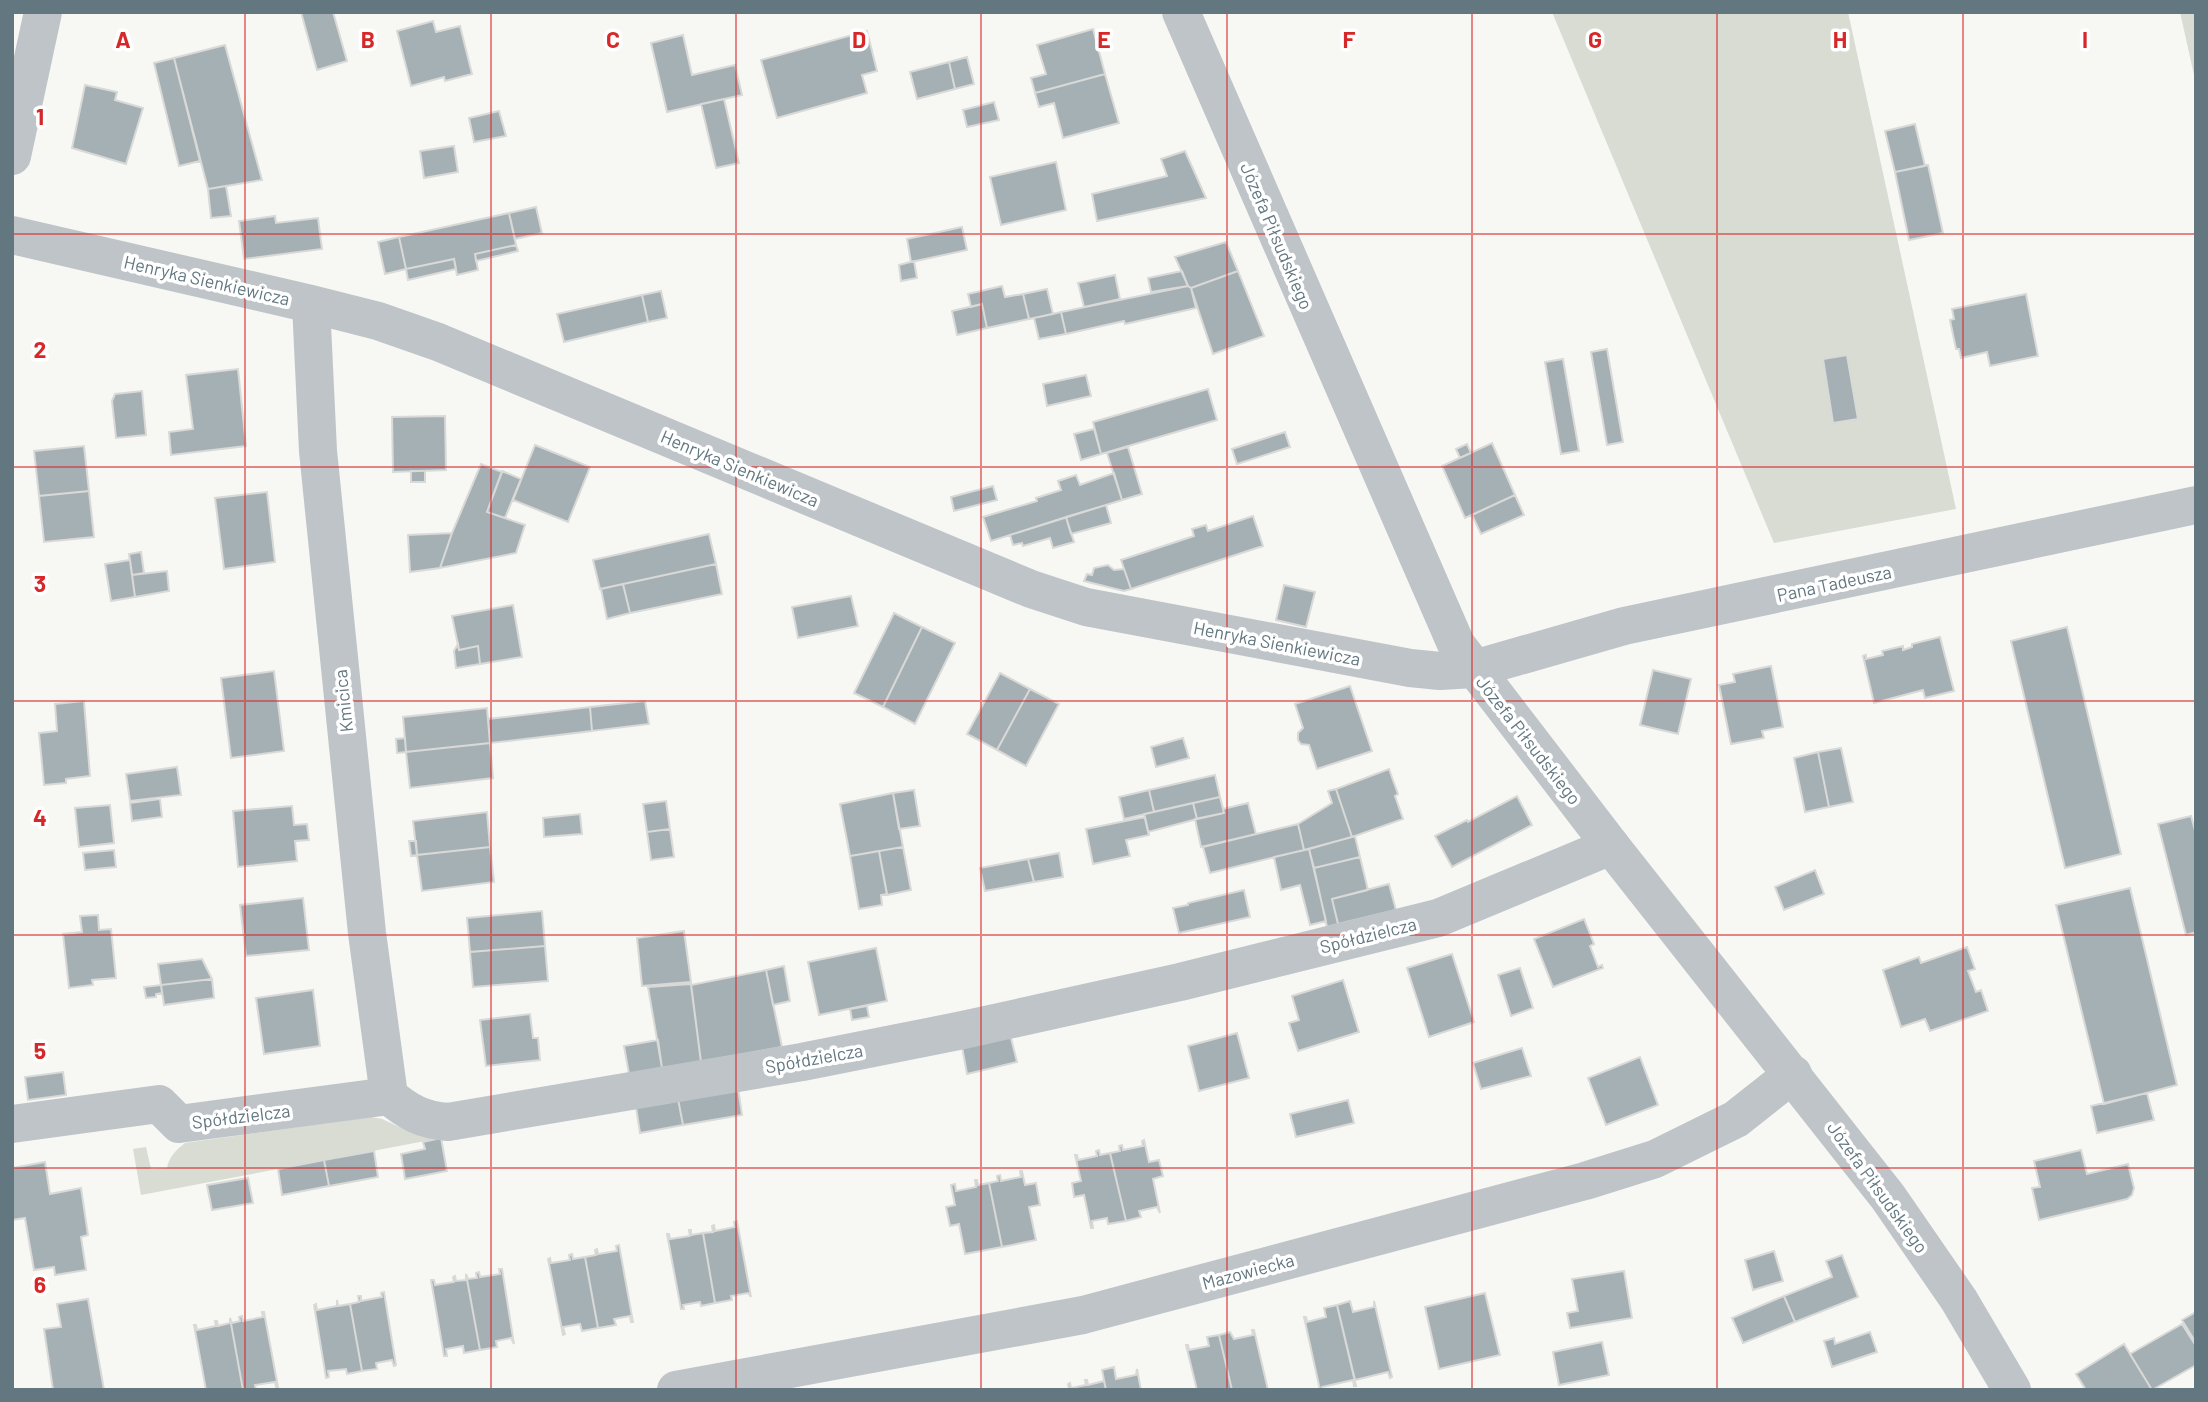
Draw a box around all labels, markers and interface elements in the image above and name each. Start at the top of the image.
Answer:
text: A [115,25,131,53]
text: B [361,25,375,53]
text: C [606,25,620,53]
text: D [852,25,866,53]
text: E [1097,25,1111,53]
text: F [1343,25,1356,53]
text: G [1588,25,1602,53]
text: H [1833,25,1847,53]
text: I [2082,25,2088,53]
text: 1 [36,102,44,130]
street label: Józefa Piłsudskiego [1236,159,1318,313]
street label: Henryka Sienkiewicza [122,250,292,310]
text: 2 [34,335,46,363]
street label: Henryka Sienkiewicza [658,425,822,511]
street label: Pana Tadeusza [1775,560,1893,606]
text: 3 [34,569,46,597]
street label: Henryka Sienkiewicza [1192,616,1362,670]
street label: Kmicica [329,669,357,733]
street label: Józefa Piłsudskiego [1472,671,1586,809]
text: 4 [33,803,47,831]
street label: Spółdzielcza [1317,912,1419,958]
text: 5 [34,1036,46,1064]
street label: Spółdzielcza [763,1039,865,1077]
street label: Spółdzielcza [191,1099,291,1133]
street label: Józefa Piłsudskiego [1823,1117,1933,1257]
street label: Mazowiecka [1200,1248,1296,1294]
text: 6 [34,1270,46,1298]

